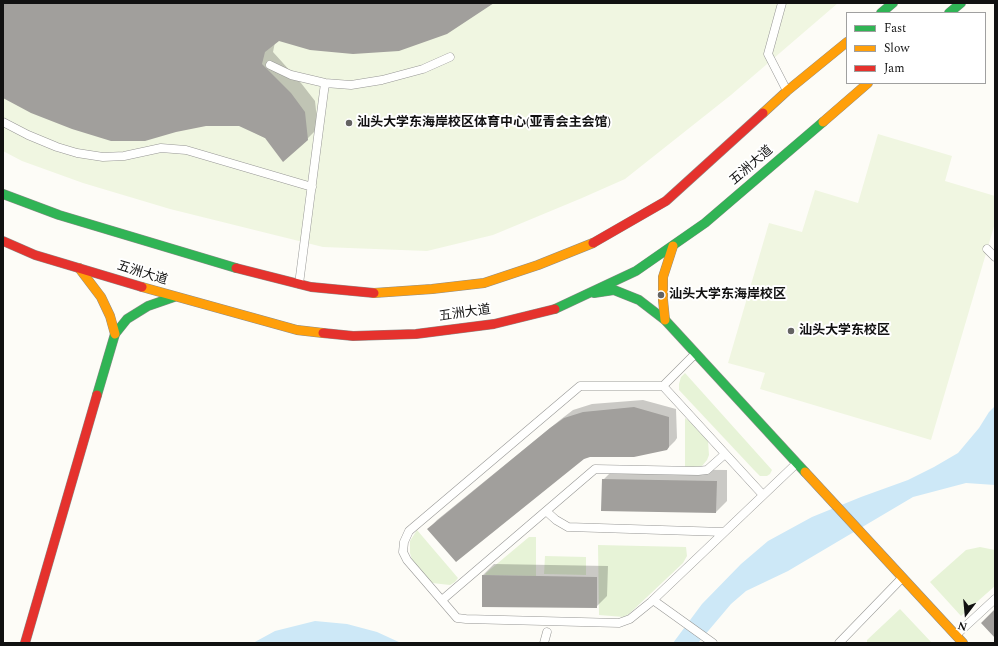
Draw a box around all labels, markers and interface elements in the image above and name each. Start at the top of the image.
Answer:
legend [846,12,986,84]
text: Fast [884,19,906,38]
text: Slow [884,39,909,58]
text: Jam [884,59,905,78]
place label: 汕头大学东海岸校区体育中心(亚青会主会馆) [357,115,611,131]
marker: 汕头大学东海岸校区体育中心(亚青会主会馆) [344,118,354,128]
street label: 五洲大道 [727,143,777,189]
street label: 五洲大道 [115,259,169,289]
place label: 汕头大学东海岸校区 [669,287,786,303]
marker: 汕头大学东海岸校区 [656,290,666,300]
street label: 五洲大道 [438,303,492,325]
place label: 汕头大学东校区 [799,323,890,339]
marker: 汕头大学东校区 [786,326,796,336]
north arrow [946,594,986,634]
text: N [956,617,969,635]

